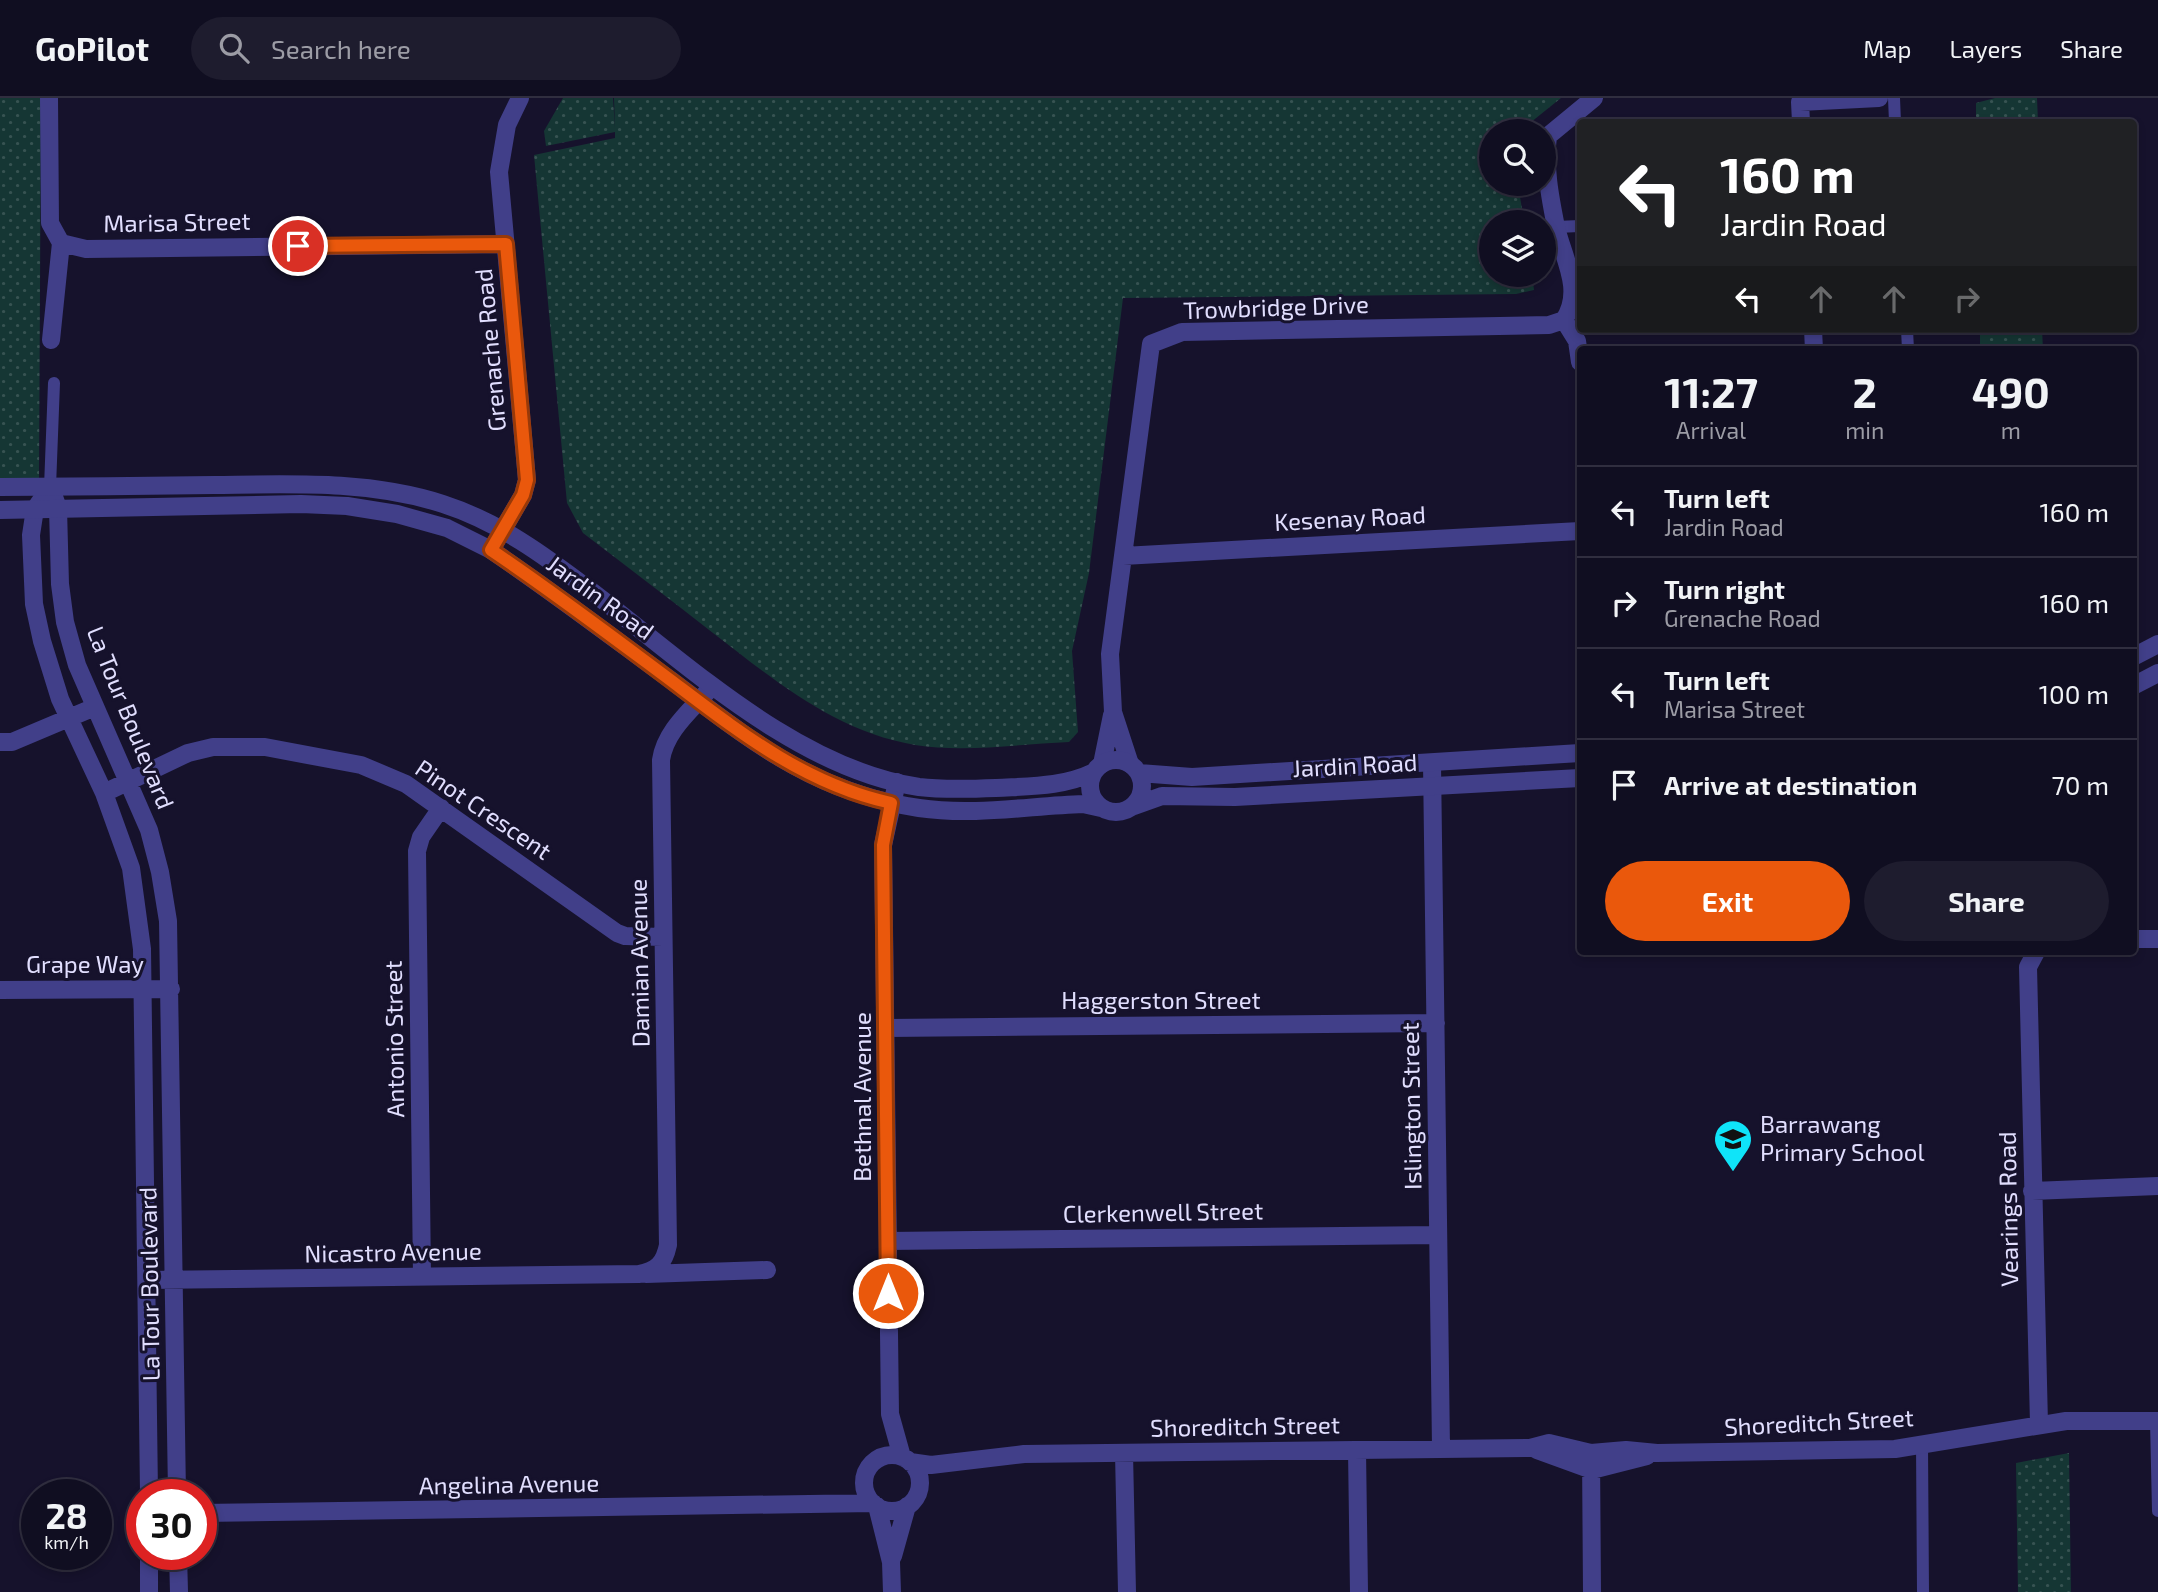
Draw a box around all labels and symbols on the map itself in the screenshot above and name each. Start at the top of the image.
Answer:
street label: Marisa Street [103,206,251,237]
pin [268,216,328,276]
street label: Grenache Road [468,267,511,433]
street label: Trowbridge Drive [1183,289,1369,324]
street label: Kesenay Road [1273,499,1426,536]
street label: Jardin Road [542,548,660,645]
street label: La Tour Boulevard [82,622,181,813]
street label: Jardin Road [1292,747,1418,782]
street label: Pinot Crescent [410,753,557,865]
street label: Damian Avenue [623,879,654,1047]
street label: Grape Way [26,949,144,978]
street label: Antonio Street [378,960,409,1118]
street label: Haggerston Street [1061,985,1261,1014]
street label: Bethnal Avenue [847,1012,876,1182]
street label: Islington Street [1395,1022,1426,1190]
place label: Barrawang Primary School [1760,1109,1925,1166]
school or university icon: Barrawang Primary School [1712,1118,1754,1173]
street label: Vearings Road [1992,1131,2023,1287]
street label: La Tour Boulevard [132,1187,165,1381]
street label: Clerkenwell Street [1063,1195,1263,1228]
street label: Nicastro Avenue [304,1235,482,1268]
position arrow [851,1256,925,1330]
street label: Shoreditch Street [1723,1402,1914,1441]
street label: Shoreditch Street [1150,1409,1340,1442]
street label: Angelina Avenue [419,1467,599,1500]
speed limit sign: 30 [126,1479,217,1570]

